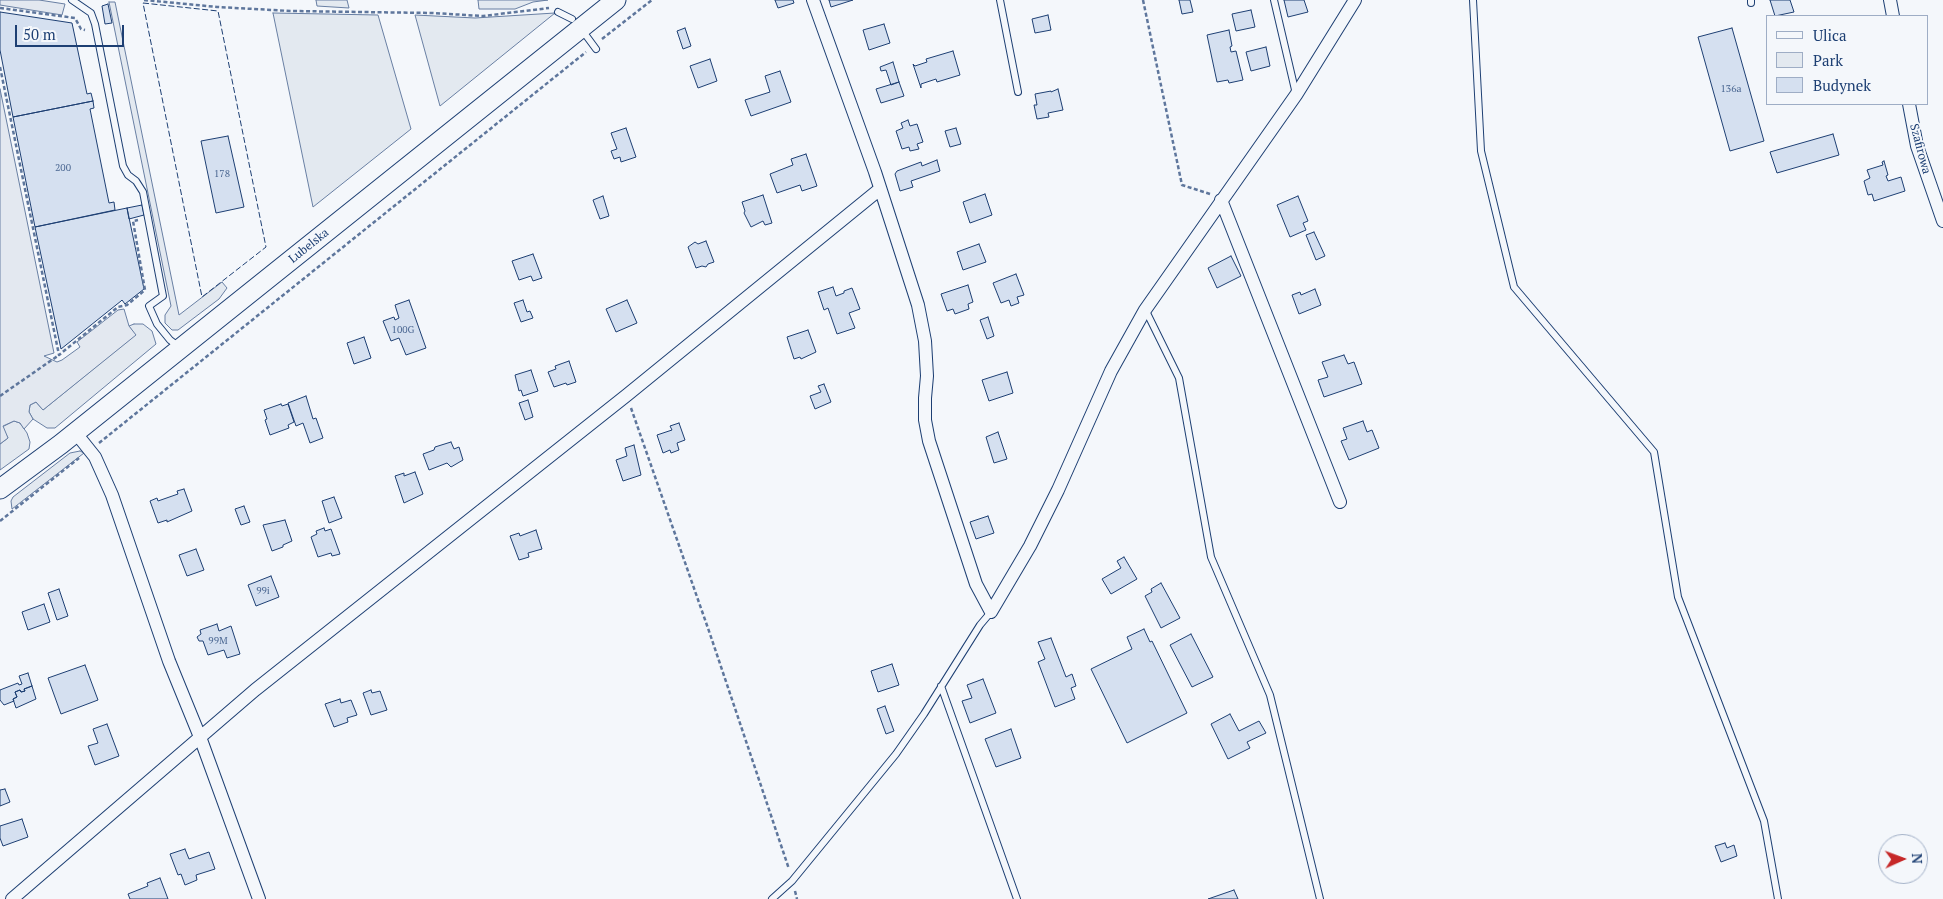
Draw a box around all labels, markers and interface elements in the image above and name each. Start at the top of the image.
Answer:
scale bar [18,15,126,47]
legend [1766,15,1928,105]
text: 50 m [23,24,56,44]
text: Ulica [1813,25,1847,45]
text: Park [1813,50,1843,70]
text: Budynek [1813,75,1871,95]
house number: 136a [1720,83,1742,95]
street label: Szafirowa [1906,122,1934,176]
house number: 200 [55,162,71,174]
house number: 178 [214,168,230,180]
street label: Lubelska [286,226,332,266]
house number: 100G [392,324,414,336]
house number: 99i [256,585,270,597]
house number: 99M [208,635,228,647]
north arrow [1878,834,1928,884]
text: N [1908,853,1927,864]

